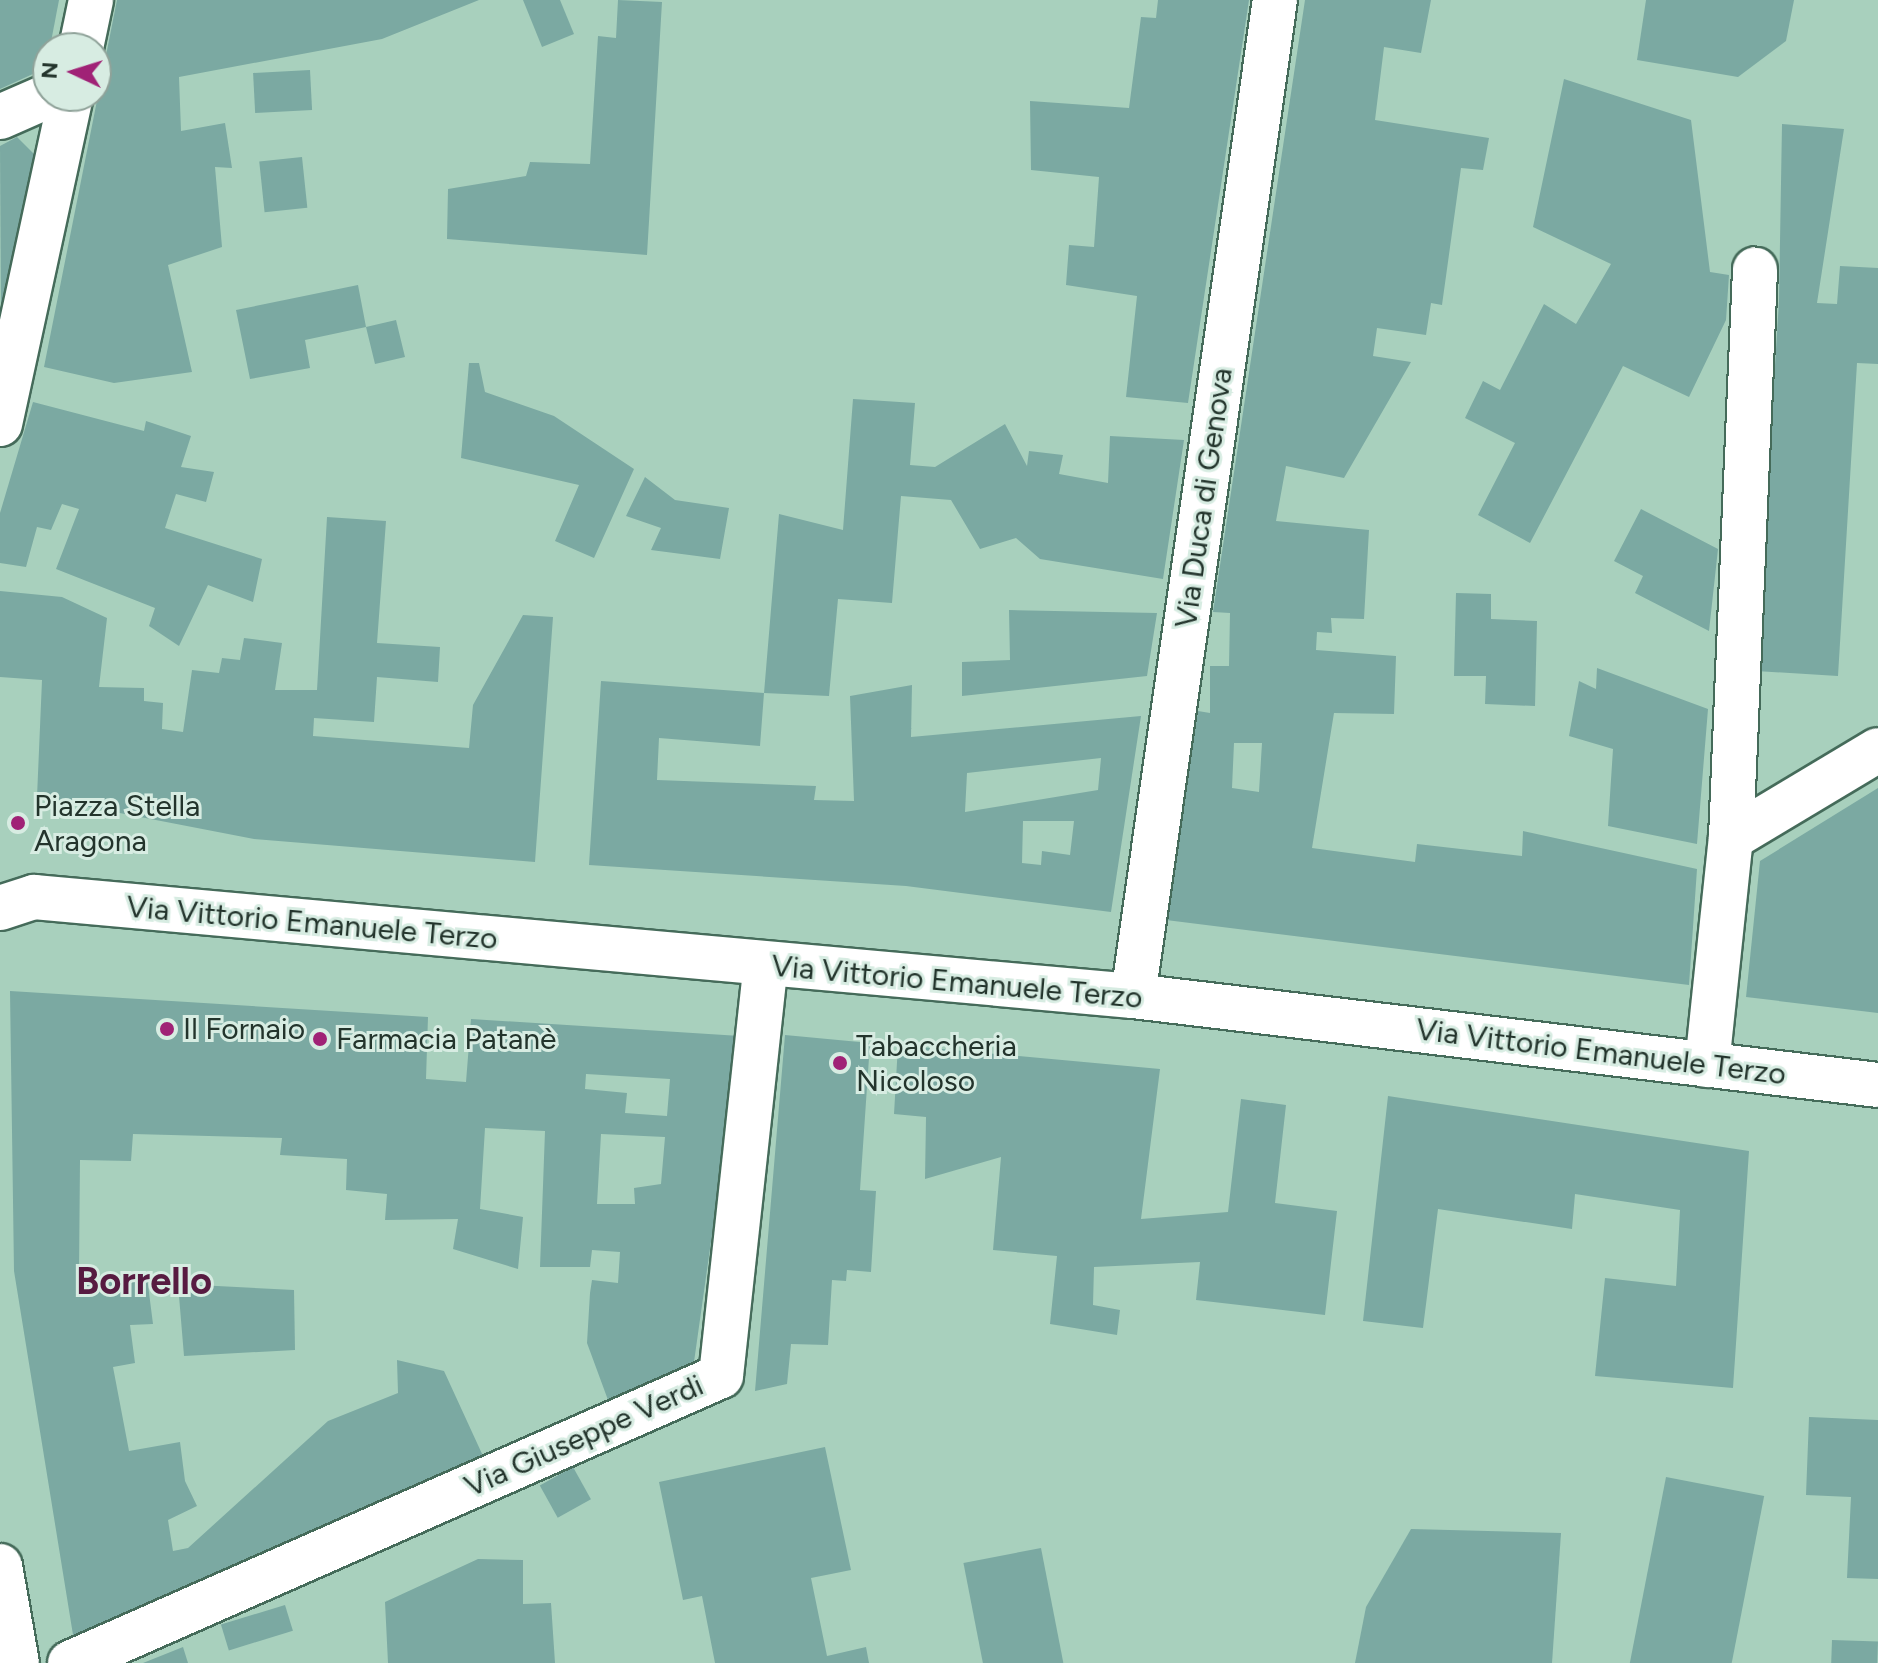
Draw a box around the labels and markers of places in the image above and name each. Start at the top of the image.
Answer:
place label: Piazza Stella Aragona [34,788,200,858]
marker: Piazza Stella Aragona [9,814,27,832]
place label: Il Fornaio [183,1011,305,1047]
marker: Il Fornaio [158,1020,176,1038]
place label: Farmacia Patanè [336,1021,556,1057]
place label: Tabaccheria Nicoloso [856,1028,1017,1098]
marker: Farmacia Patanè [311,1030,329,1048]
marker: Tabaccheria Nicoloso [831,1054,849,1072]

